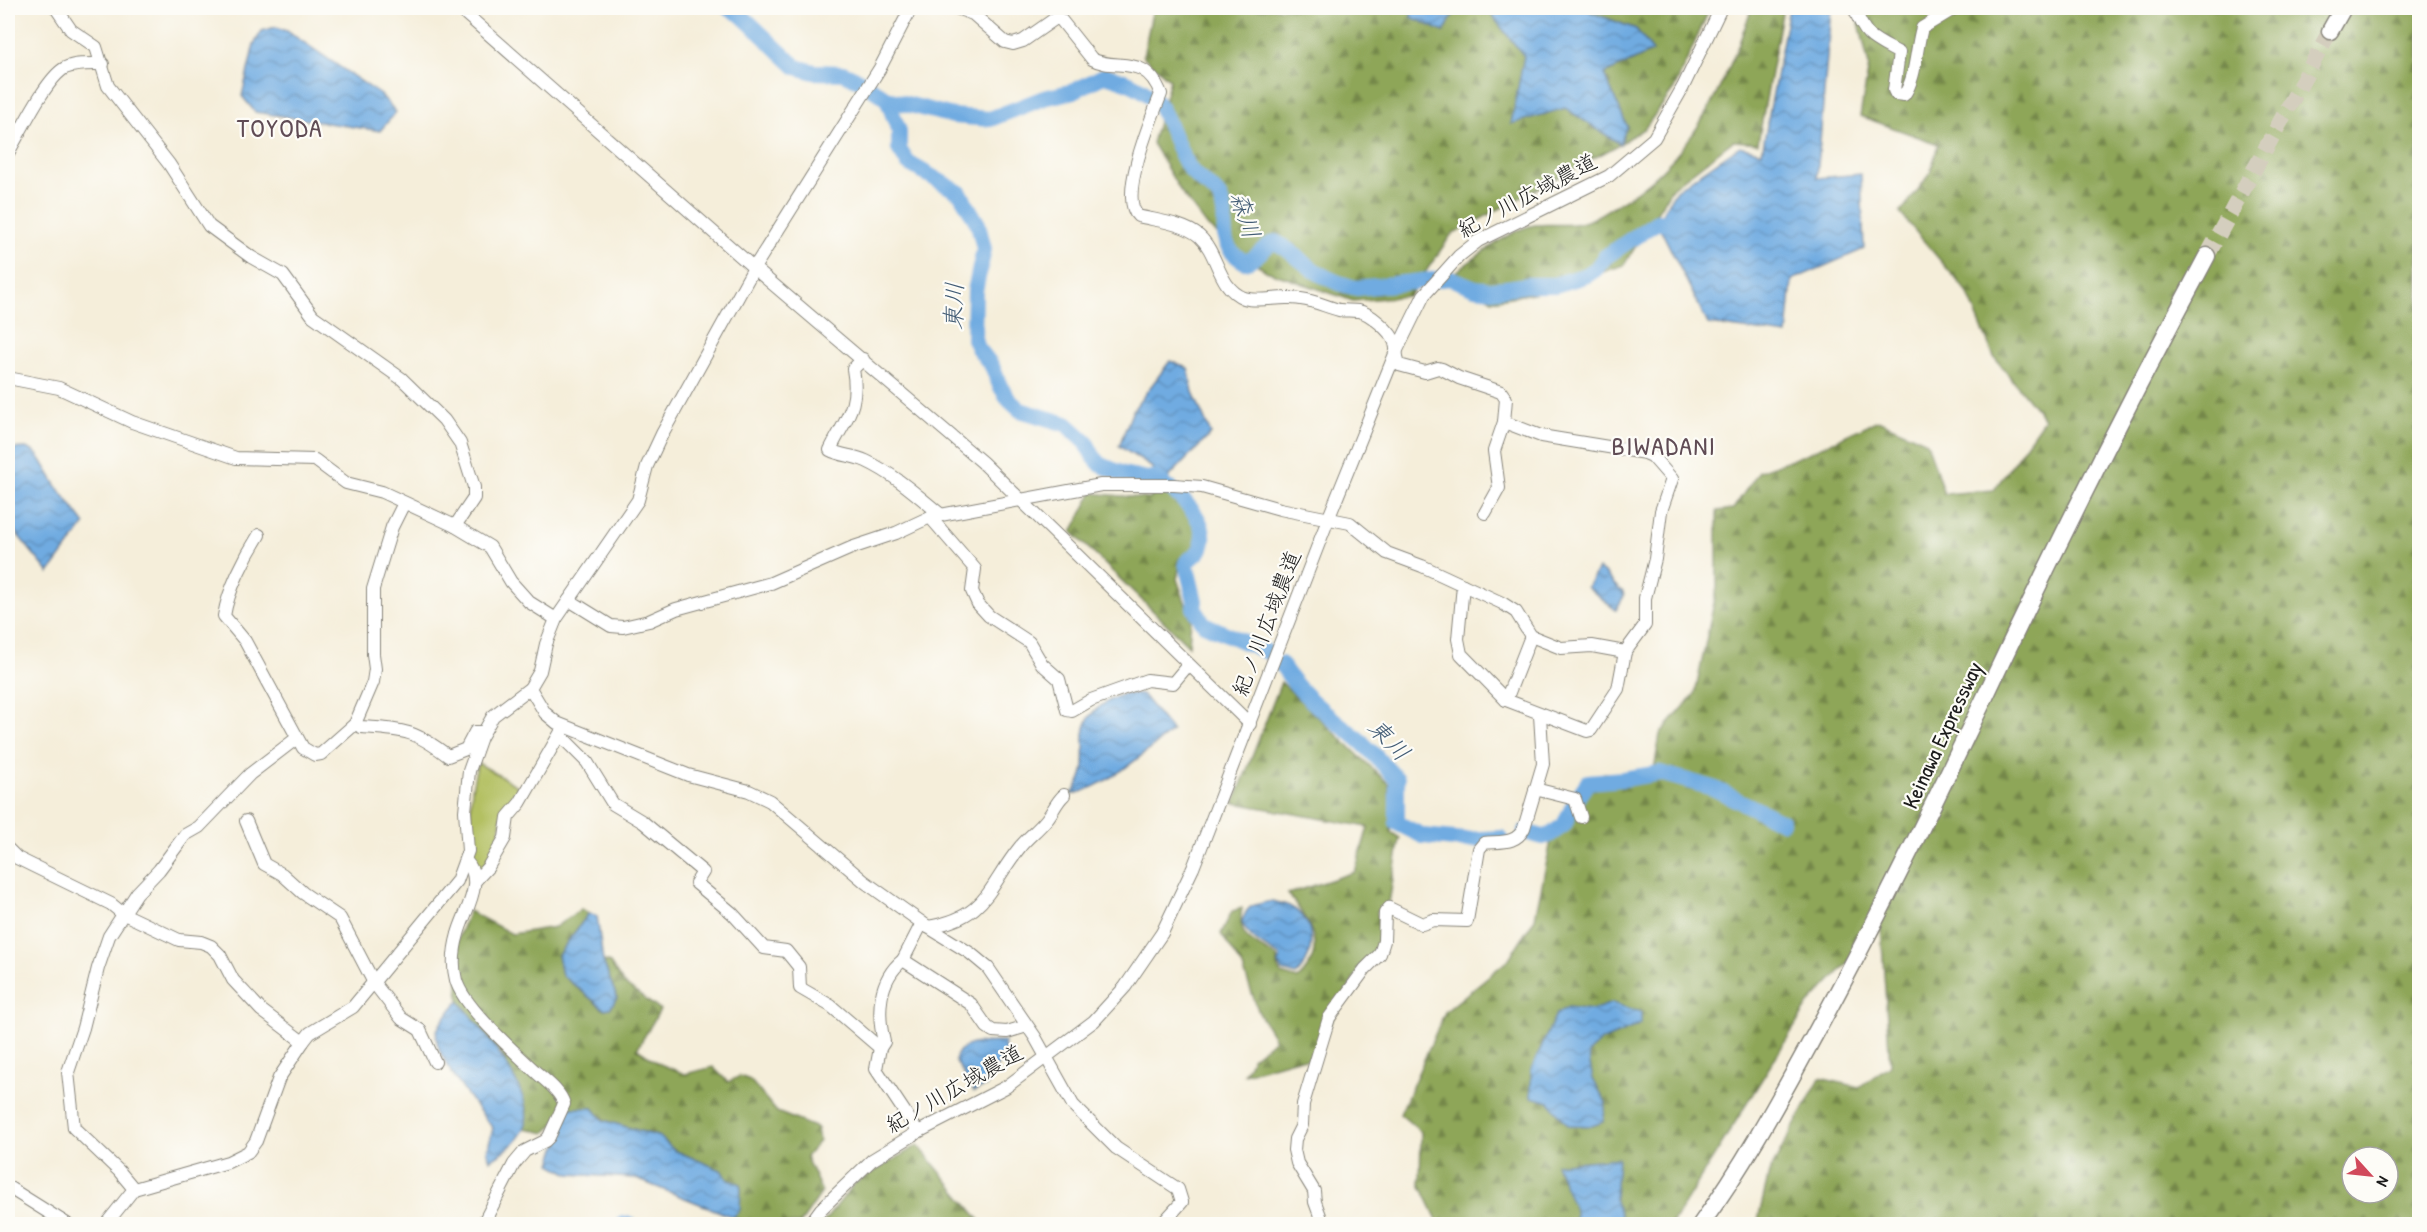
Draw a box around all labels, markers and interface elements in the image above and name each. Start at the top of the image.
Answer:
district label: TOYODA [237,110,323,145]
street label: 紀ノ川広域農道 [1452,146,1602,244]
water label: 森川 [1223,187,1269,242]
water label: 東川 [936,281,970,331]
district label: BIWADANI [1612,428,1716,463]
street label: 紀ノ川広域農道 [1224,546,1308,700]
street label: Keinawa Expressway [1895,657,1989,813]
water label: 東川 [1362,711,1418,768]
street label: 紀ノ川広域農道 [880,1037,1028,1139]
north arrow [2340,1145,2400,1205]
text: N [2371,1173,2395,1191]

